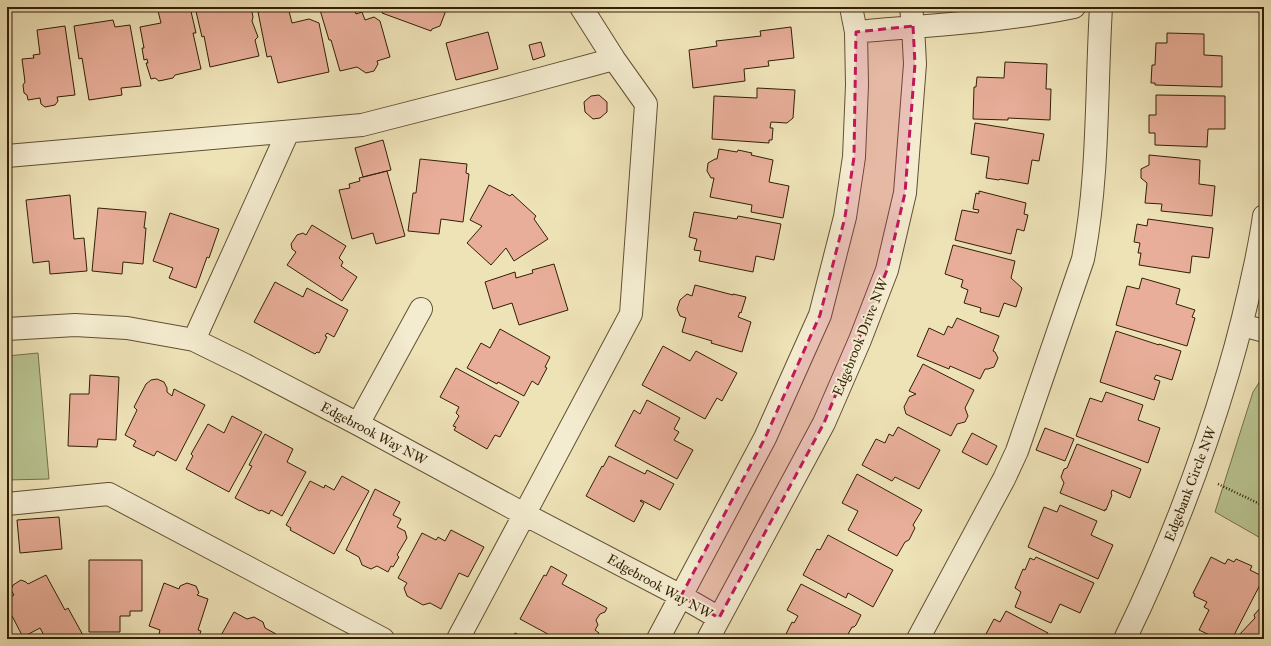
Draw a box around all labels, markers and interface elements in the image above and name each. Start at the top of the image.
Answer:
street label: Edgebrook Drive NW [829,275,892,399]
street label: Edgebrook Way NW [318,398,431,469]
street label: Edgebank Circle NW [1161,424,1220,544]
street label: Edgebrook Way NW [604,550,716,623]

